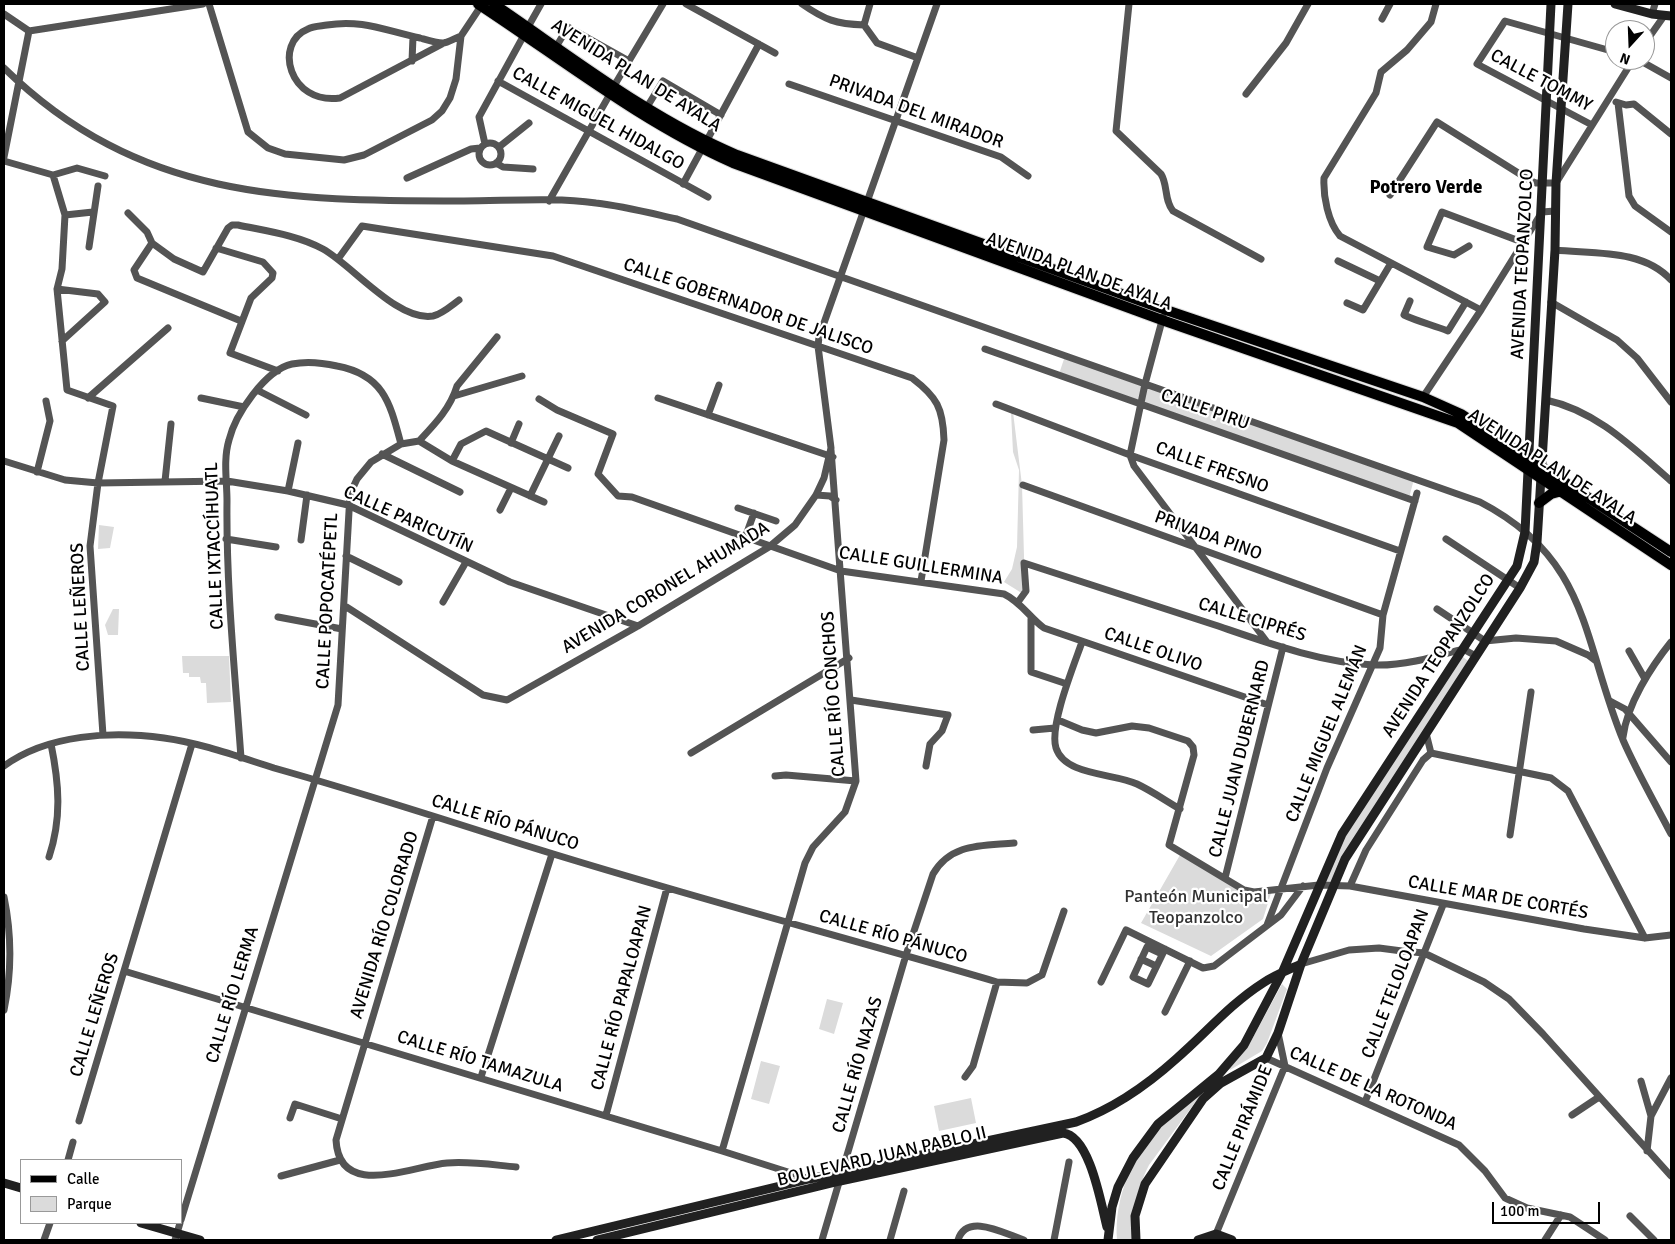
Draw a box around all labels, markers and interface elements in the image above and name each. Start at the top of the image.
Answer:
street label: AVENIDA PLAN DE AYALA [547,15,725,137]
north arrow [1605,20,1655,70]
street label: CALLE TOMMY [1486,45,1596,117]
text: N [1618,49,1633,68]
street label: CALLE MIGUEL HIDALGO [508,63,688,175]
street label: PRIVADA DEL MIRADOR [826,70,1006,154]
street label: AVENIDA TEOPANZOLCO [1507,168,1539,360]
district label: Potrero Verde [1370,177,1482,199]
street label: AVENIDA PLAN DE AYALA [983,228,1175,316]
street label: CALLE GOBERNADOR DE JALISCO [620,254,876,360]
street label: CALLE PIRU [1158,385,1252,435]
street label: AVENIDA PLAN DE AYALA [1464,404,1640,530]
street label: CALLE FRESNO [1152,438,1272,498]
street label: CALLE IXTACCÍHUATL [201,462,229,630]
street label: CALLE PARICUTÍN [340,482,476,558]
street label: PRIVADA PINO [1151,507,1265,565]
street label: CALLE POPOCATÉPETL [313,512,343,690]
street label: AVENIDA CORONEL AHUMADA [558,517,774,659]
street label: CALLE LEÑEROS [67,542,95,672]
street label: CALLE GUILLERMINA [837,542,1005,590]
street label: AVENIDA TEOPANZOLCO [1378,570,1500,742]
street label: CALLE CIPRÉS [1195,593,1309,647]
street label: CALLE RÍO CONCHOS [817,610,851,778]
street label: CALLE OLIVO [1101,623,1205,677]
street label: CALLE MIGUEL ALEMÁN [1282,642,1372,826]
street label: CALLE JUAN DUBERNARD [1205,658,1275,860]
street label: CALLE RÍO PÁNUCO [429,790,581,856]
street label: AVENIDA RÍO COLORADO [346,829,424,1021]
street label: CALLE MAR DE CORTÉS [1406,871,1590,925]
park label: Panteón Municipal Teopanzolco [1124,886,1268,929]
street label: CALLE RÍO PAPALOAPAN [587,903,657,1093]
street label: CALLE RÍO PÁNUCO [816,906,970,968]
street label: CALLE TELOLOAPAN [1358,906,1434,1062]
street label: CALLE RÍO LERMA [202,924,264,1066]
street label: CALLE LEÑEROS [66,950,124,1080]
street label: CALLE RÍO NAZAS [828,994,888,1136]
street label: CALLE RÍO TAMAZULA [394,1026,566,1098]
street label: CALLE DE LA ROTONDA [1286,1042,1460,1136]
street label: CALLE PIRÁMIDE [1208,1062,1278,1194]
street label: BOULEVARD JUAN PABLO II [775,1122,989,1192]
legend [20,1159,182,1224]
text: Calle [67,1170,100,1188]
scale bar [1495,1192,1602,1224]
text: Parque [67,1195,112,1213]
text: 100 m [1500,1202,1540,1220]

